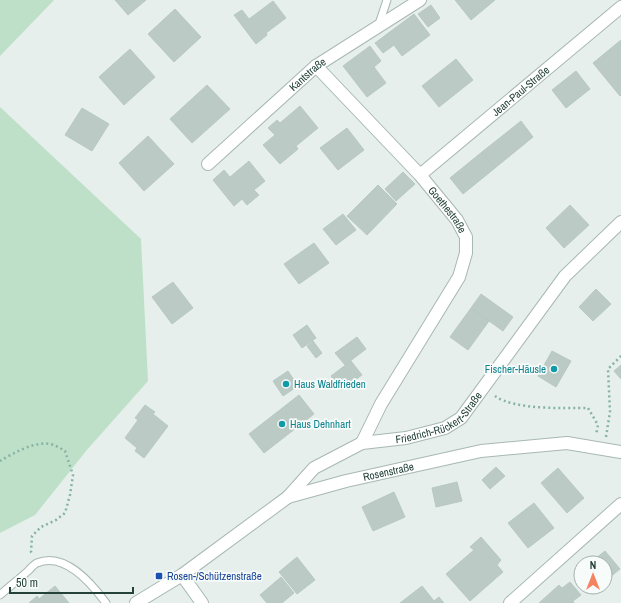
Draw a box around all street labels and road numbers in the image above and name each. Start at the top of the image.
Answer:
street label: Kantstraße [286,55,328,94]
street label: Jean-Paul-Straße [489,63,552,119]
street label: Goethestraße [425,183,470,235]
street label: Friedrich-Rückert-Straße [395,389,485,446]
street label: Rosenstraße [362,459,415,484]

